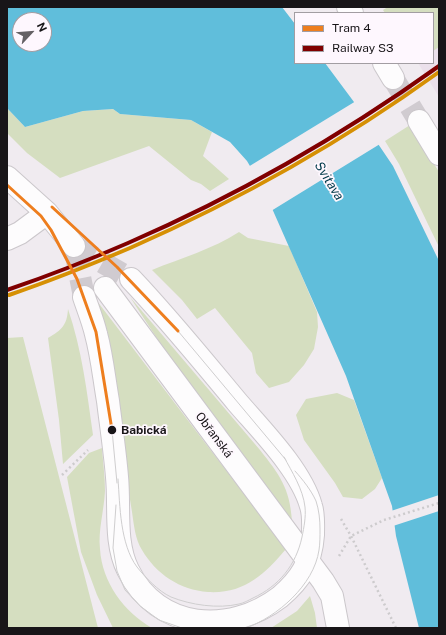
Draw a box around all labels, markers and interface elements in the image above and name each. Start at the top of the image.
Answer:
north arrow [12,12,52,52]
legend [294,12,434,64]
text: N [35,21,49,34]
text: Tram 4 [332,21,371,35]
text: Railway S3 [332,41,394,55]
water label: Svitava [311,159,347,203]
street label: Obřanská [192,409,236,461]
place label: Babická [121,423,167,437]
marker: Babická [106,424,118,436]

